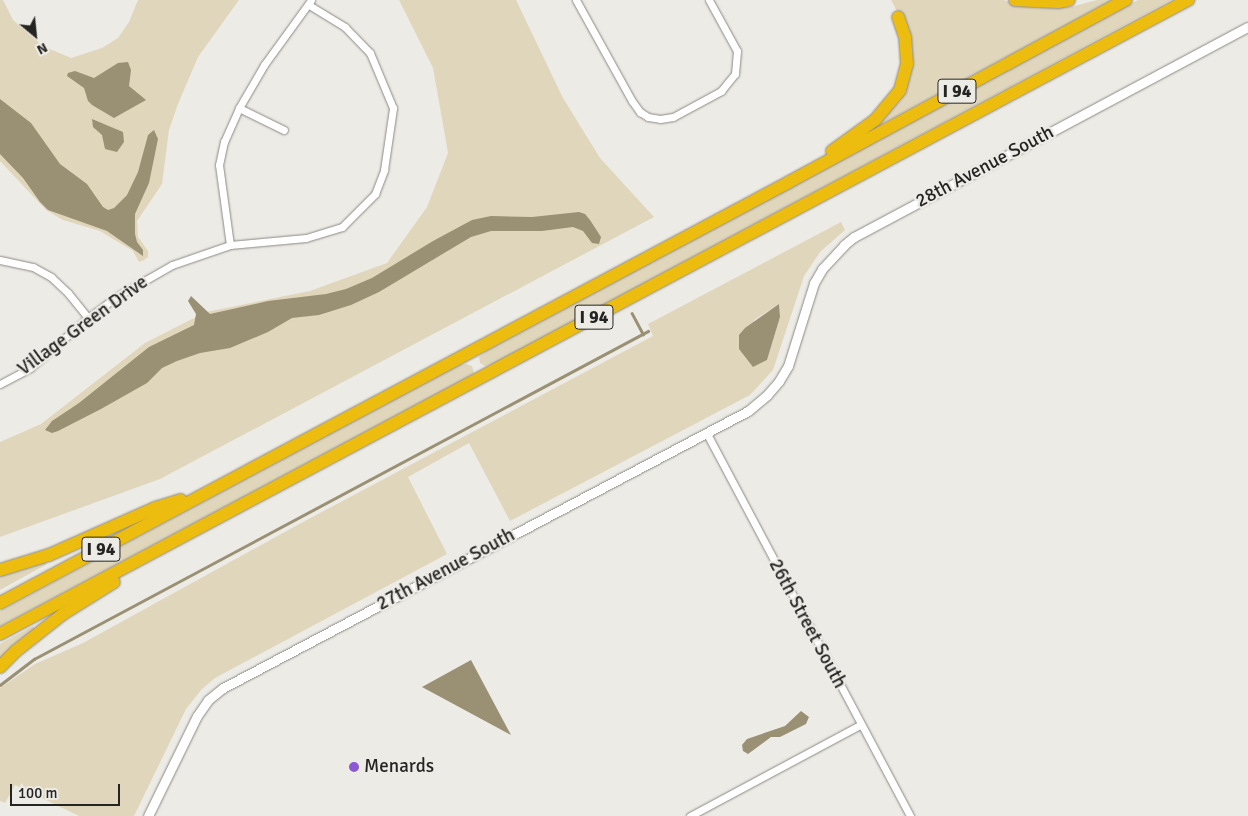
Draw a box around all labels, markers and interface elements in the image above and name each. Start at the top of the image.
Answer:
north arrow [10,10,60,60]
text: N [34,39,51,58]
road number: I 94 [937,76,977,106]
street label: 28th Avenue South [912,121,1058,213]
street label: Village Green Drive [14,271,152,381]
road number: I 94 [574,302,614,332]
street label: 27th Avenue South [373,524,519,616]
road number: I 94 [81,534,121,564]
street label: 26th Street South [763,555,851,693]
place label: Menards [364,756,434,778]
marker: Menards [348,761,360,773]
scale bar [12,774,122,806]
text: 100 m [18,784,58,802]

